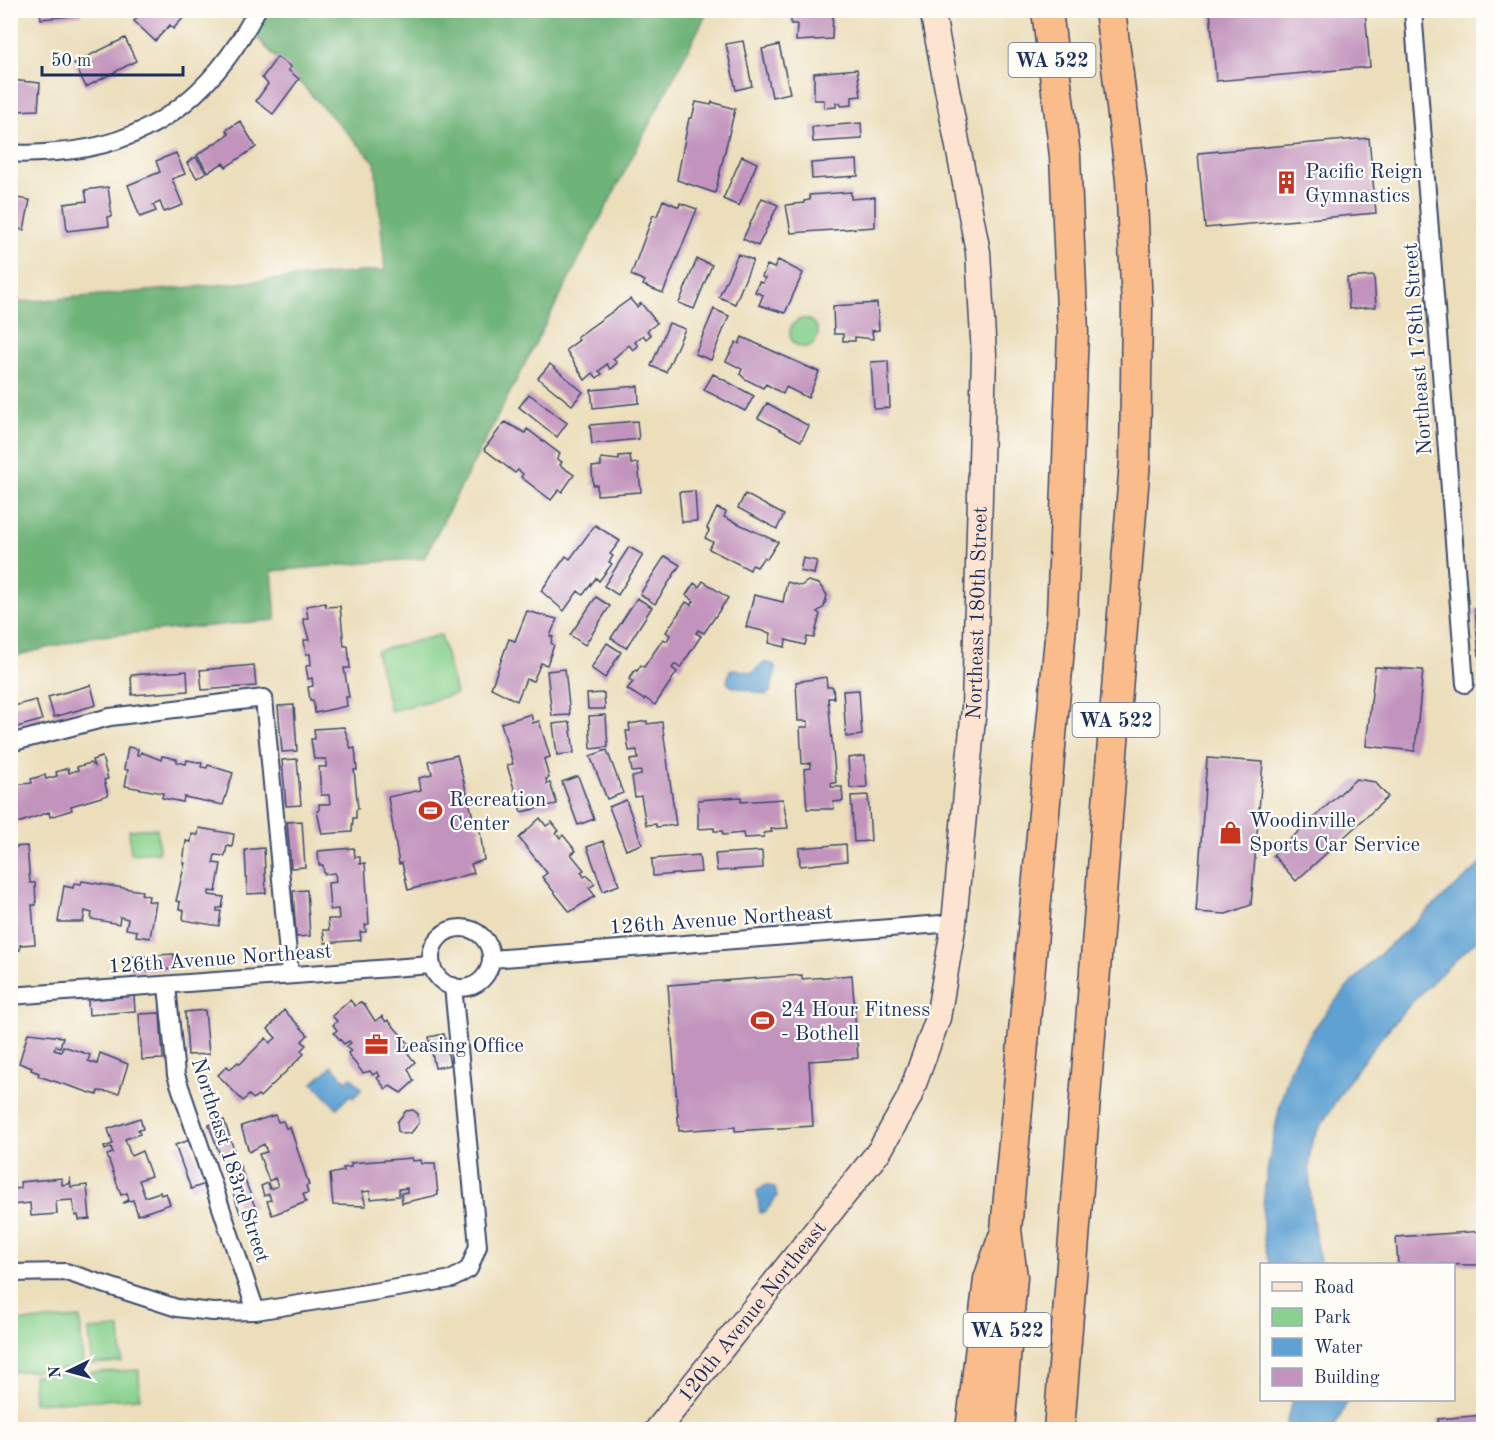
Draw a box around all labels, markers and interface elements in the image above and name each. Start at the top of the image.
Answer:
scale bar [42,39,183,77]
road number: WA 522 [1008,43,1096,77]
text: 50 m [51,52,91,70]
place label: Pacific Reign Gymnastics [1305,162,1423,207]
building icon: Pacific Reign Gymnastics [1274,170,1300,196]
street label: Northeast 178th Street [1401,242,1436,456]
street label: Northeast 180th Street [964,506,992,721]
road number: WA 522 [1072,703,1160,737]
place label: Recreation Center [449,790,546,835]
sports icon: Recreation Center [418,798,444,824]
place label: Woodinville Sports Car Service [1249,811,1420,856]
shop icon: Woodinville Sports Car Service [1218,819,1244,845]
street label: 126th Avenue Northeast [609,902,834,939]
street label: 126th Avenue Northeast [108,941,333,978]
place label: 24 Hour Fitness - Bothell [781,1000,930,1045]
sports icon: 24 Hour Fitness - Bothell [750,1008,776,1034]
office icon: Leasing Office [364,1032,390,1058]
place label: Leasing Office [395,1036,524,1057]
street label: Northeast 183rd Street [187,1055,273,1265]
street label: 120th Avenue Northeast [675,1218,831,1406]
legend [1260,1263,1455,1401]
text: Road [1314,1279,1354,1297]
text: Park [1314,1309,1351,1327]
road number: WA 522 [964,1313,1050,1347]
text: Water [1314,1339,1363,1357]
north arrow [39,1341,99,1401]
text: N [47,1365,65,1379]
text: Building [1314,1369,1380,1387]

